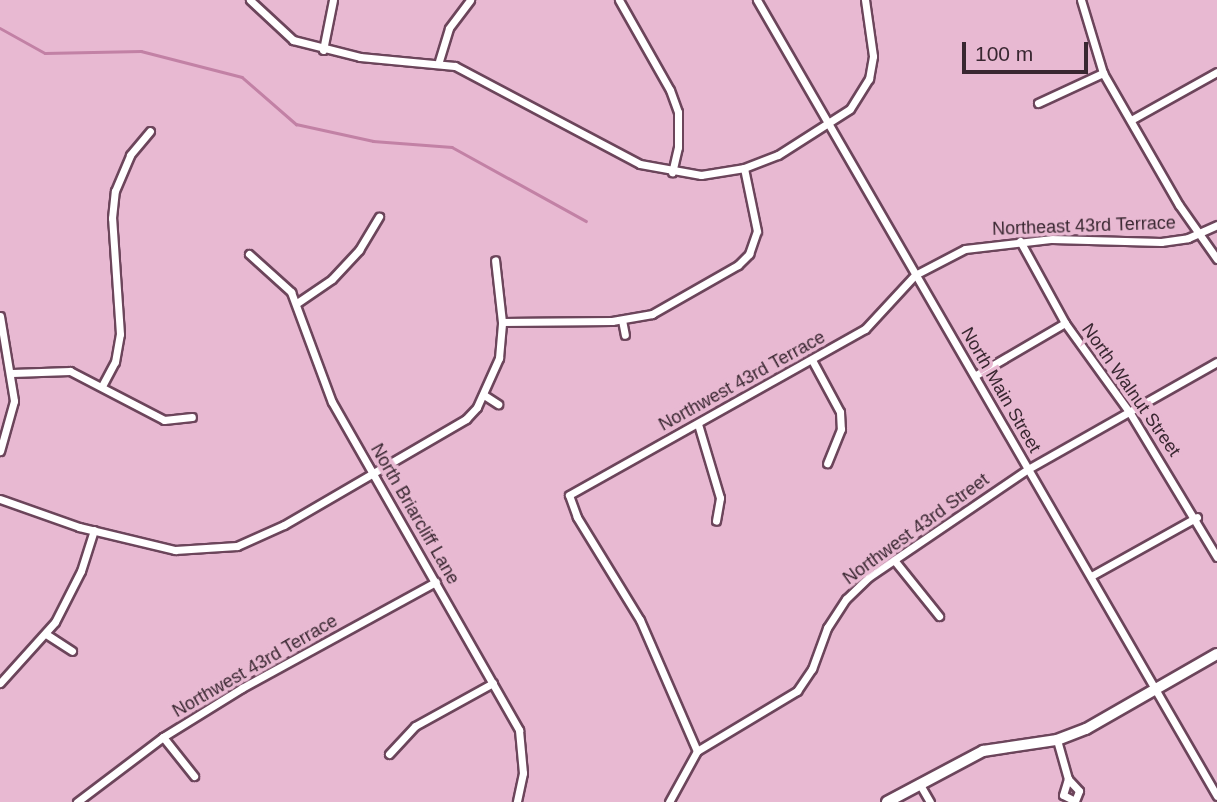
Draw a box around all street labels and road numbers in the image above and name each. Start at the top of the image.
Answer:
street label: Northeast 43rd Terrace [992,212,1176,240]
street label: North Walnut Street [1077,319,1185,461]
street label: North Main Street [956,324,1046,456]
street label: Northwest 43rd Terrace [655,326,829,436]
street label: North Briarcliff Lane [366,440,464,588]
street label: Northwest 43rd Street [839,469,993,589]
street label: Northwest 43rd Terrace [169,610,341,722]

